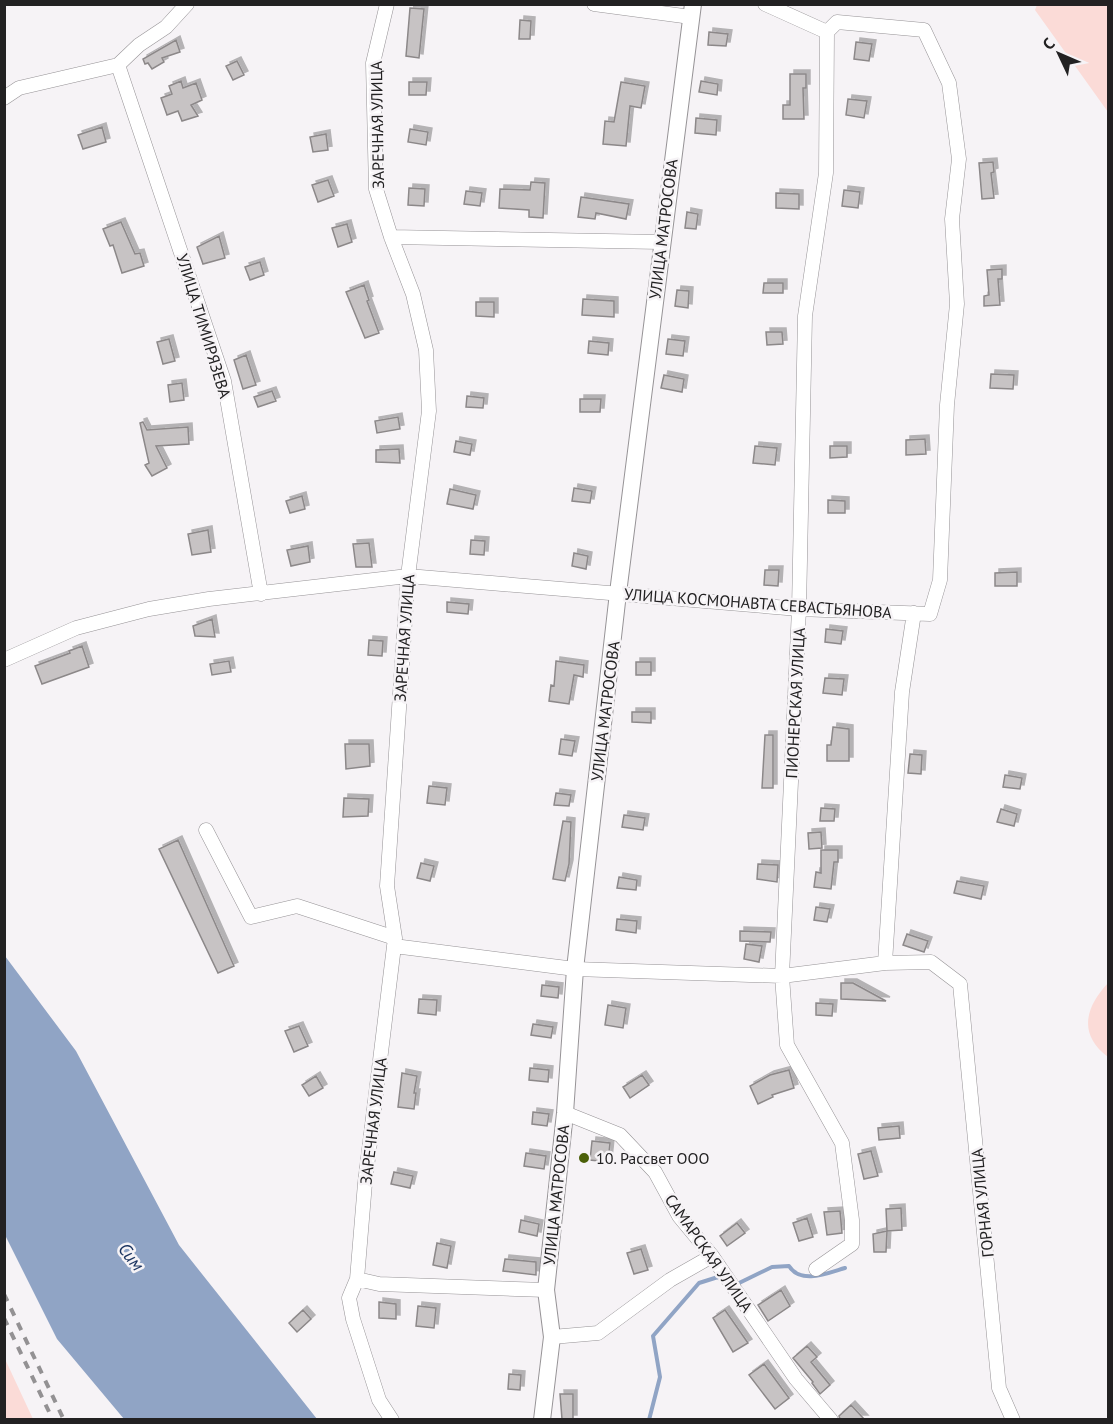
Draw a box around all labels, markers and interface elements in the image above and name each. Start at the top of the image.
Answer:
north arrow [1029,24,1089,84]
text: С [1038,33,1059,54]
street label: ЗАРЕЧНАЯ УЛИЦА [366,60,388,189]
street label: УЛИЦА МАТРОСОВА [644,157,682,300]
street label: УЛИЦА ТИМИРЯЗЕВА [173,251,236,401]
street label: ЗАРЕЧНАЯ УЛИЦА [390,573,418,702]
street label: УЛИЦА КОСМОНАВТА СЕВАСТЬЯНОВА [623,584,893,622]
street label: ПИОНЕРСКАЯ УЛИЦА [781,626,809,779]
street label: УЛИЦА МАТРОСОВА [586,639,624,782]
street label: ЗАРЕЧНАЯ УЛИЦА [355,1056,391,1186]
street label: УЛИЦА МАТРОСОВА [539,1123,573,1266]
street label: ГОРНАЯ УЛИЦА [966,1147,998,1258]
place label: 10. Рассвет ООО [596,1148,709,1168]
marker: 10. Рассвет ООО [577,1151,591,1165]
street label: САМАРСКАЯ УЛИЦА [661,1190,758,1316]
water label: Сим [113,1238,150,1275]

